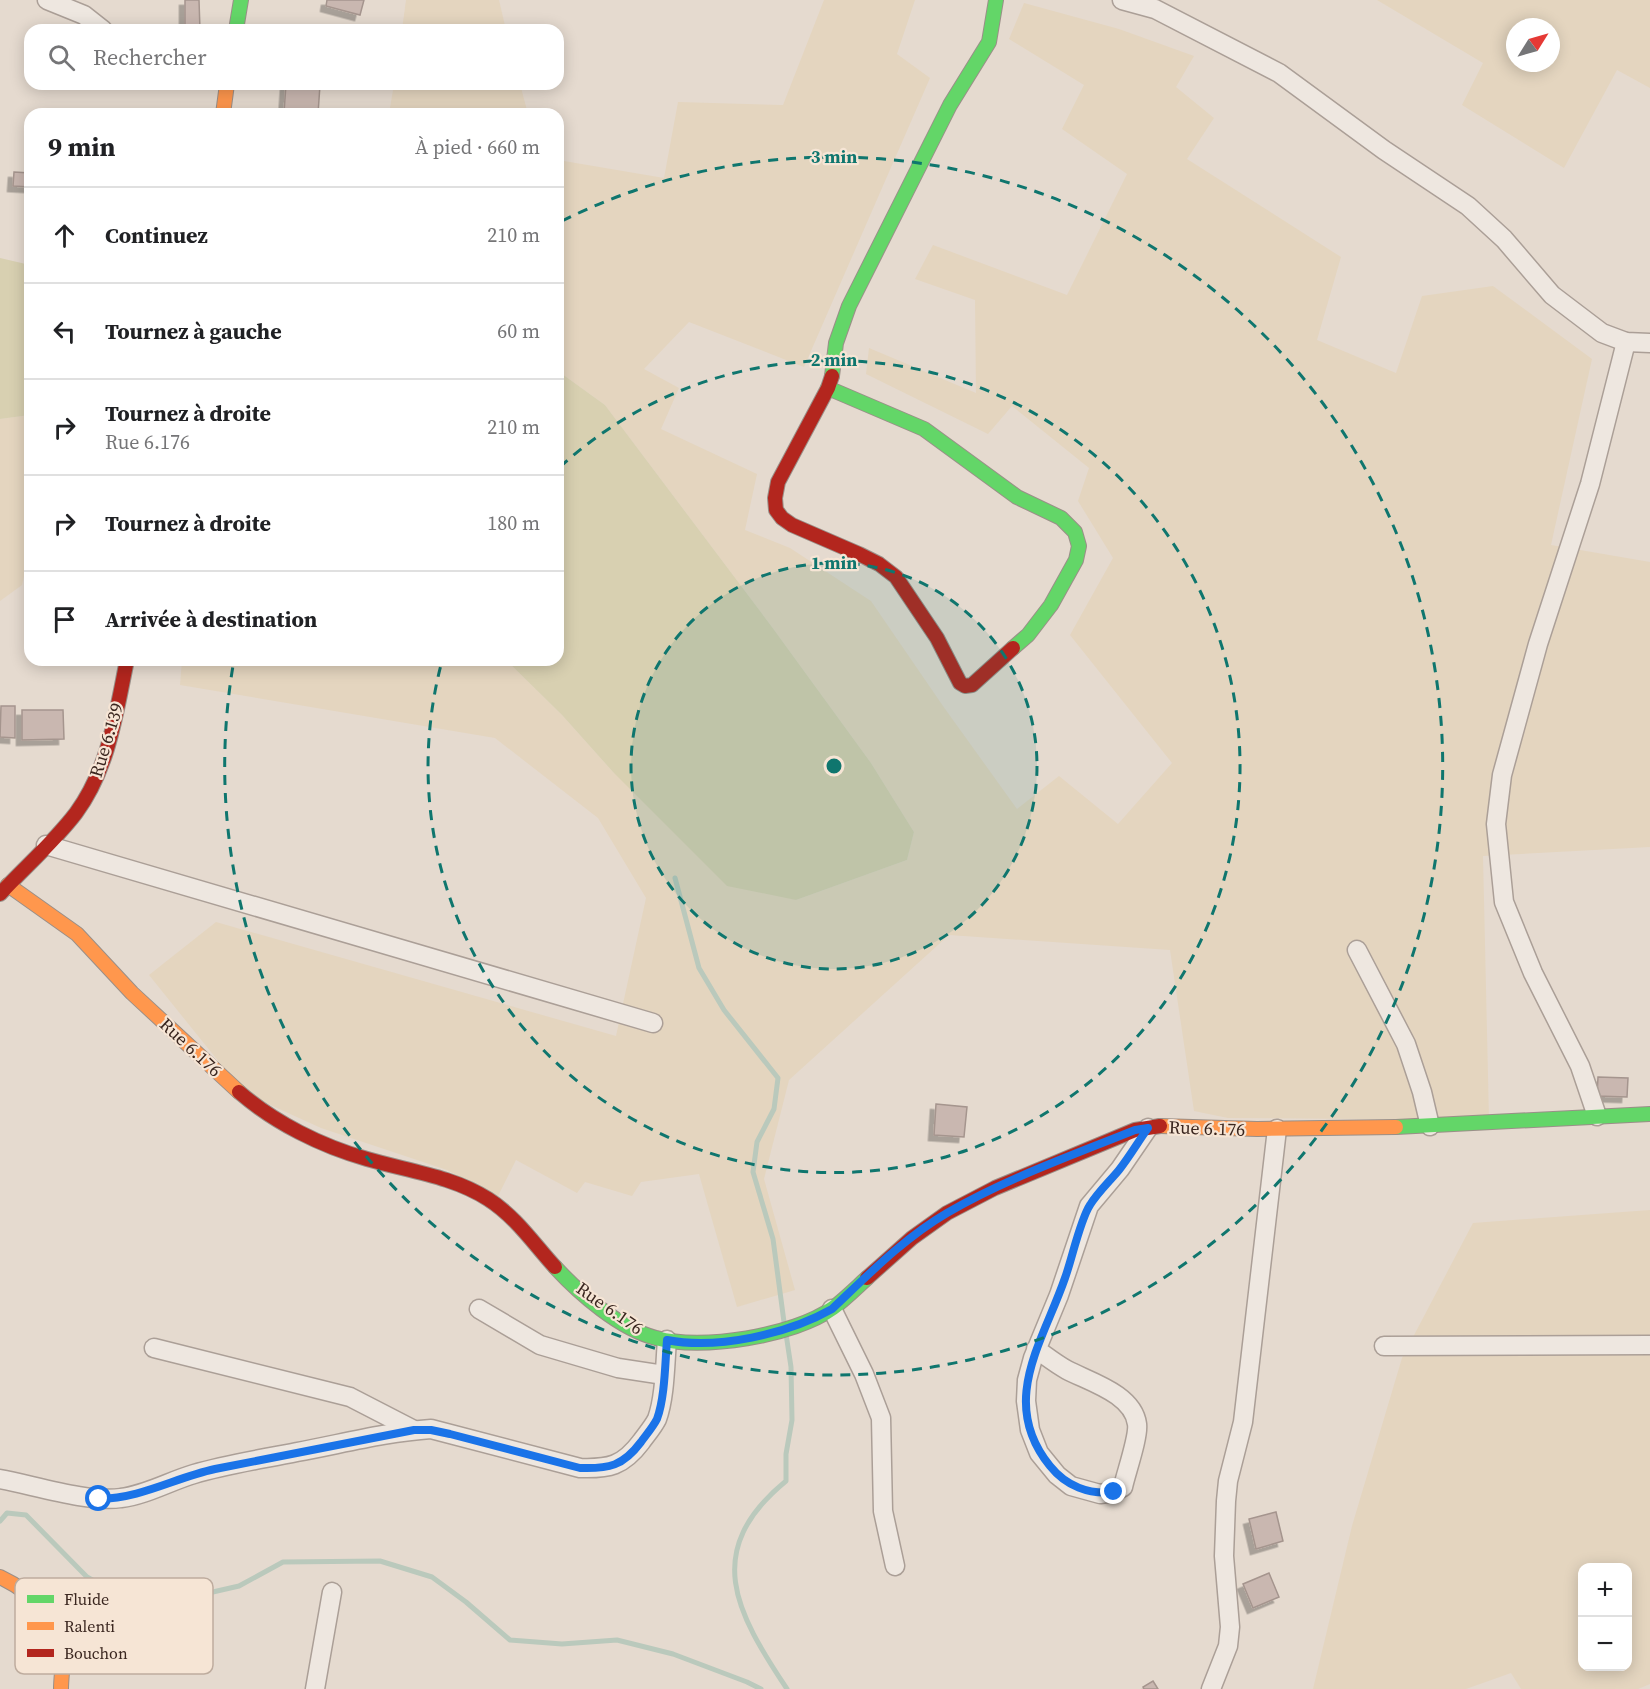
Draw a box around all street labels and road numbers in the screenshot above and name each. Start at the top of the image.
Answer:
street label: Rue 6.139 [83,700,129,780]
street label: Rue 6.176 [154,1012,228,1082]
street label: Rue 6.176 [1168,1114,1246,1142]
street label: Rue 6.176 [571,1276,649,1340]

